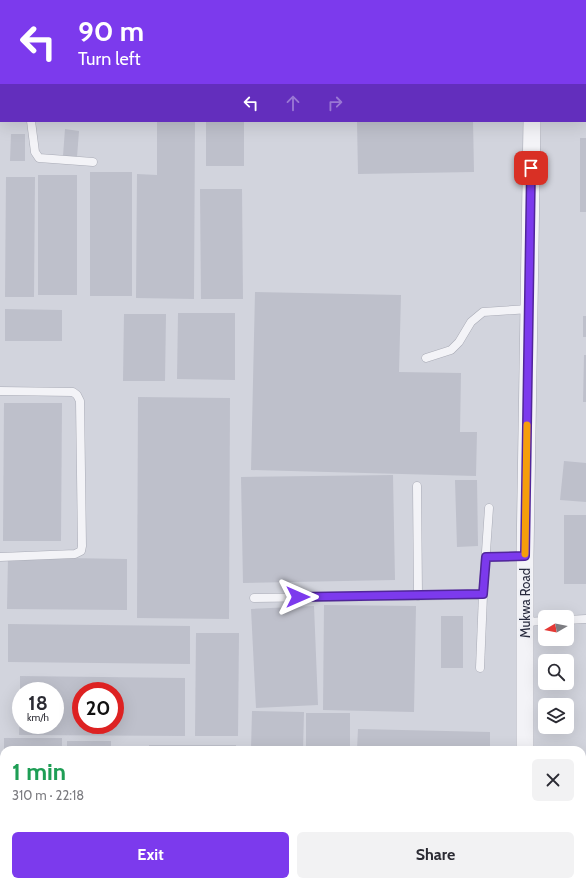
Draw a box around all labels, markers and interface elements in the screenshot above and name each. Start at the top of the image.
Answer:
text: 90 m [78,14,144,48]
icon: left [12,16,64,68]
text: Turn left [78,48,141,70]
icon: left [240,92,262,114]
icon: ahead [282,92,304,114]
icon: right [324,92,346,114]
pin [514,151,548,185]
icon: arrive [520,157,542,179]
street label: Mukwa Road [517,568,533,638]
position arrow [277,576,319,618]
north arrow [538,610,574,646]
map controls [538,610,574,734]
button: search [538,654,574,690]
speed limit sign: 20 [72,682,124,734]
text: 18 [28,691,48,715]
button: layers [538,698,574,734]
text: km/h [27,711,49,724]
text: 1 min [12,757,66,786]
button: close [532,759,574,801]
text: 310 m · 22:18 [12,787,84,803]
button: Exit [12,832,289,878]
button: Share [297,832,574,878]

